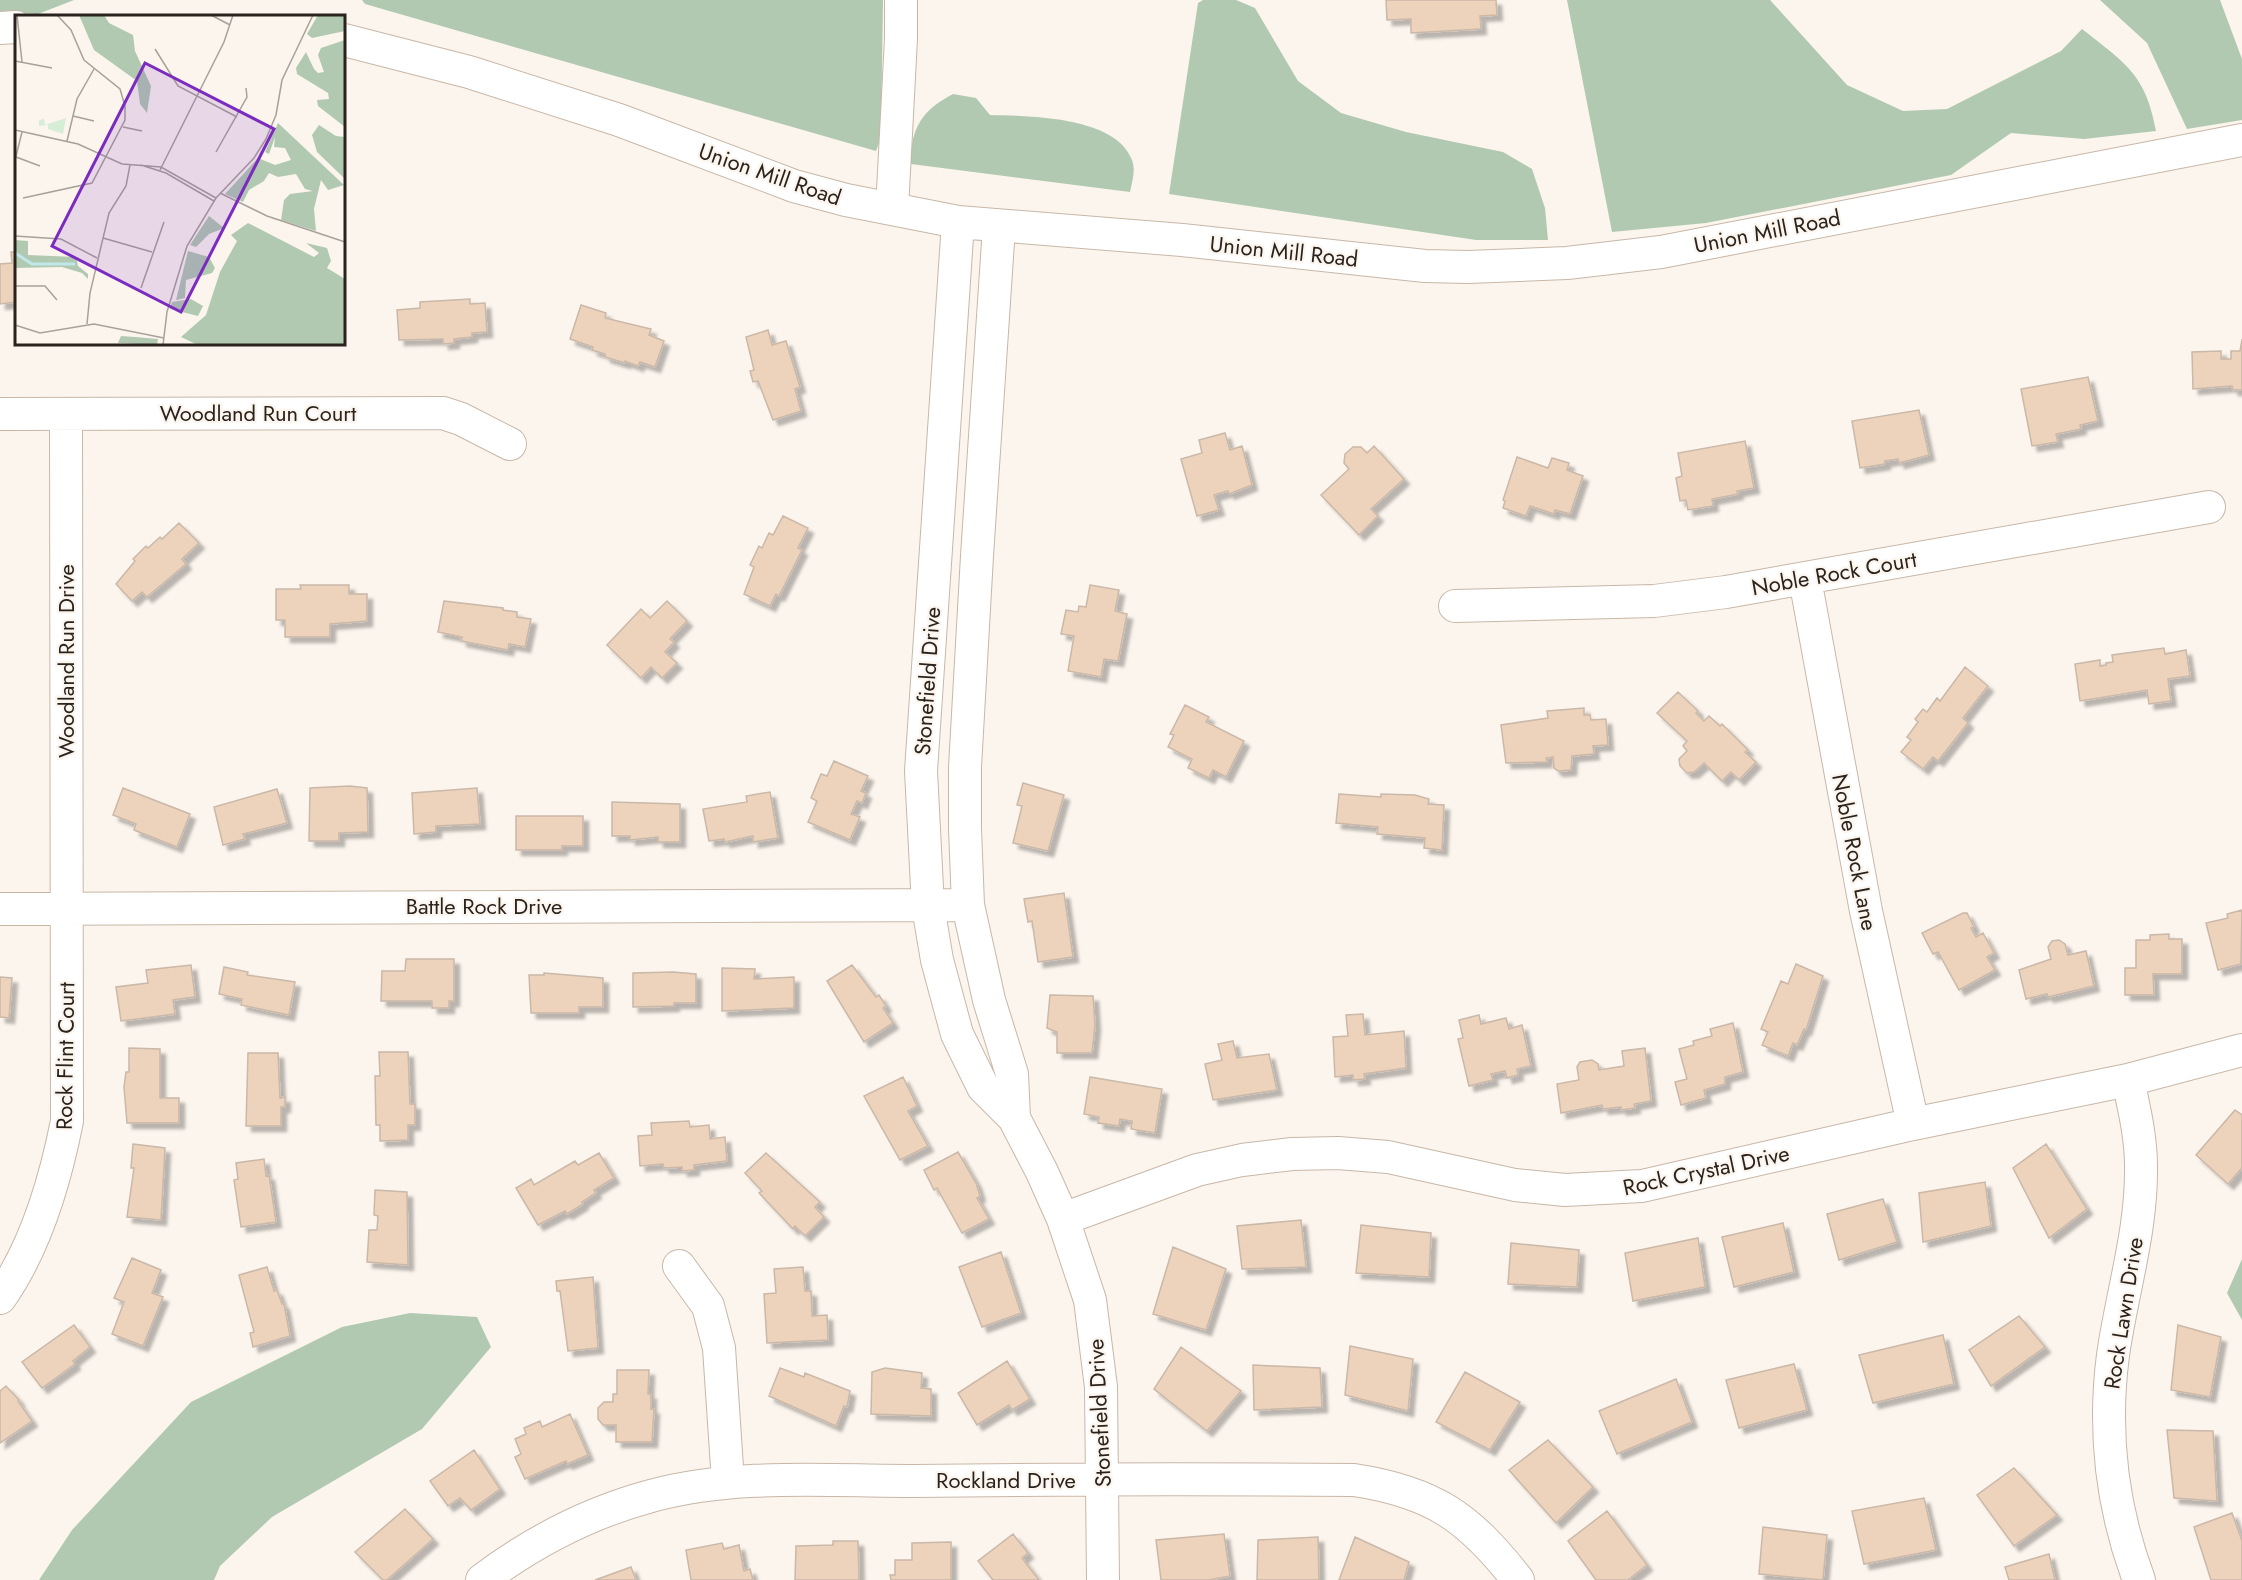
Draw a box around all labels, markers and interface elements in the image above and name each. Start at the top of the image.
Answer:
inset map [15,15,345,345]
street label: Union Mill Road [694,135,846,213]
street label: Union Mill Road [1691,201,1843,261]
street label: Union Mill Road [1208,227,1360,275]
street label: Woodland Run Court [160,397,357,429]
street label: Noble Rock Court [1749,543,1920,603]
street label: Woodland Run Drive [50,564,82,758]
street label: Stonefield Drive [906,606,948,756]
street label: Noble Rock Lane [1824,771,1886,933]
street label: Battle Rock Drive [406,890,562,922]
street label: Rock Flint Court [48,981,82,1130]
street label: Rock Crystal Drive [1620,1137,1792,1203]
street label: Rock Lawn Drive [2095,1235,2151,1391]
street label: Stonefield Drive [1079,1338,1119,1488]
street label: Rockland Drive [936,1464,1076,1496]

